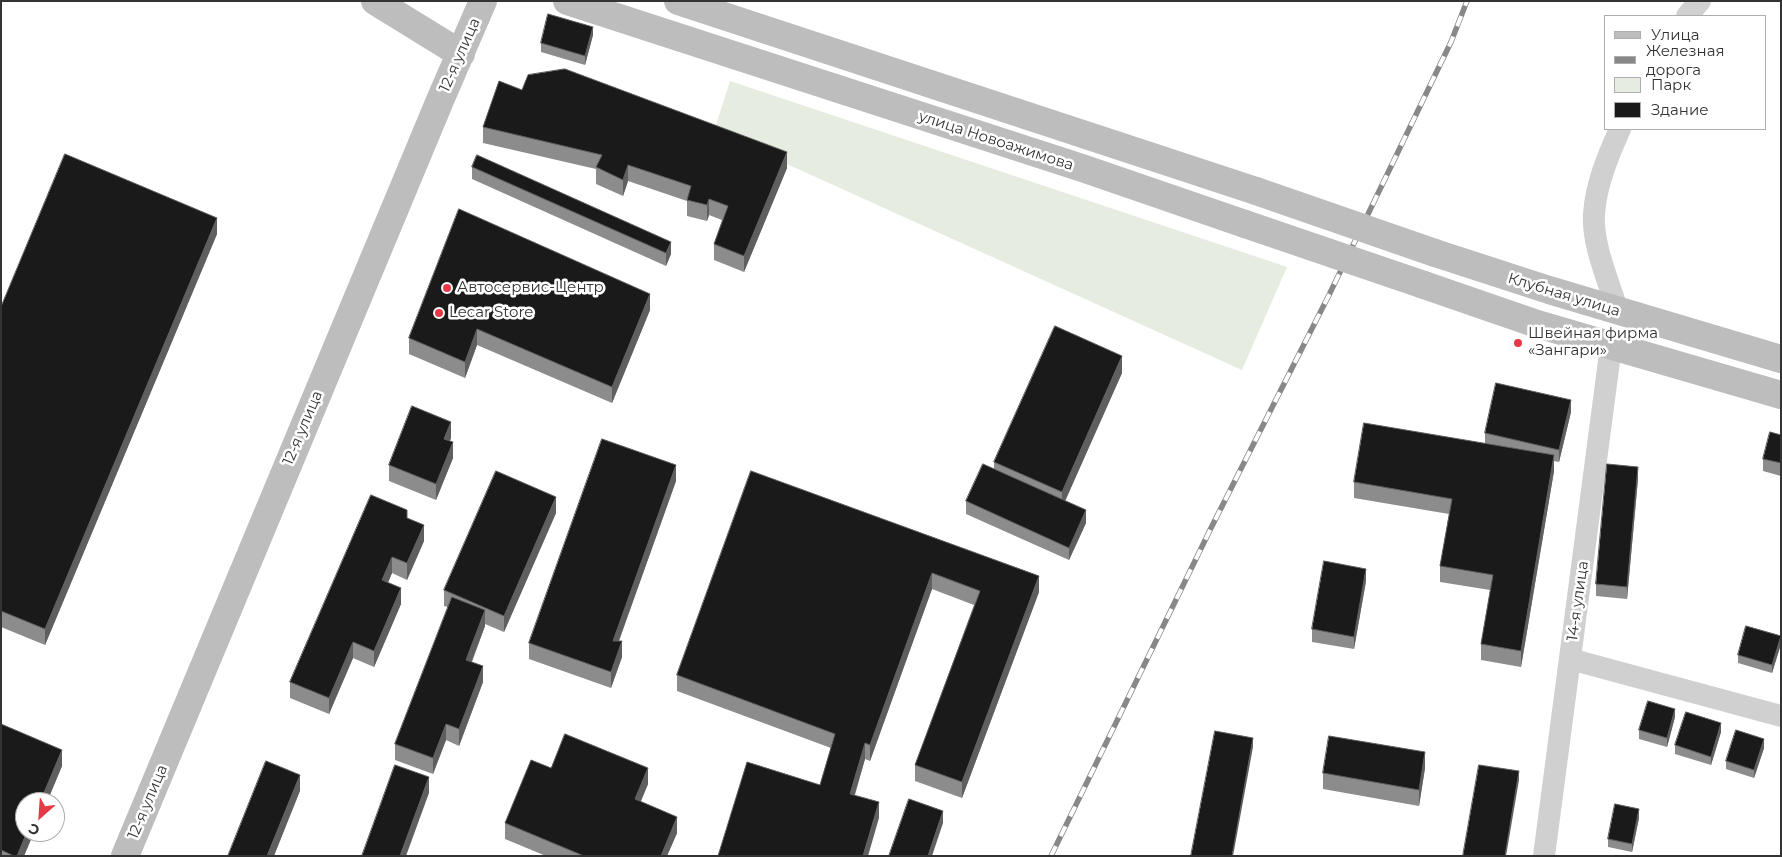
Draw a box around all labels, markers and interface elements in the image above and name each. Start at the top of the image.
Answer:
street label: 12-я улица [436,15,484,95]
legend [1604,15,1767,130]
text: Улица [1651,25,1699,44]
text: Железная дорога [1646,41,1725,79]
text: Парк [1651,75,1691,94]
text: Здание [1651,100,1709,119]
street label: улица Новоажимова [916,107,1076,175]
street label: Клубная улица [1506,269,1622,321]
place label: Автосервис-Центр [457,279,604,297]
marker: Автосервис-Центр [441,282,453,294]
place label: Lecar Store [449,304,533,322]
marker: Lecar Store [433,307,445,319]
place label: Швейная фирма «Зангари» [1528,325,1658,360]
marker: Швейная фирма «Зангари» [1512,337,1524,349]
street label: 12-я улица [279,388,327,468]
street label: 14-я улица [1563,560,1593,642]
street label: 12-я улица [124,762,172,842]
north arrow [15,792,65,842]
text: С [25,819,42,840]

